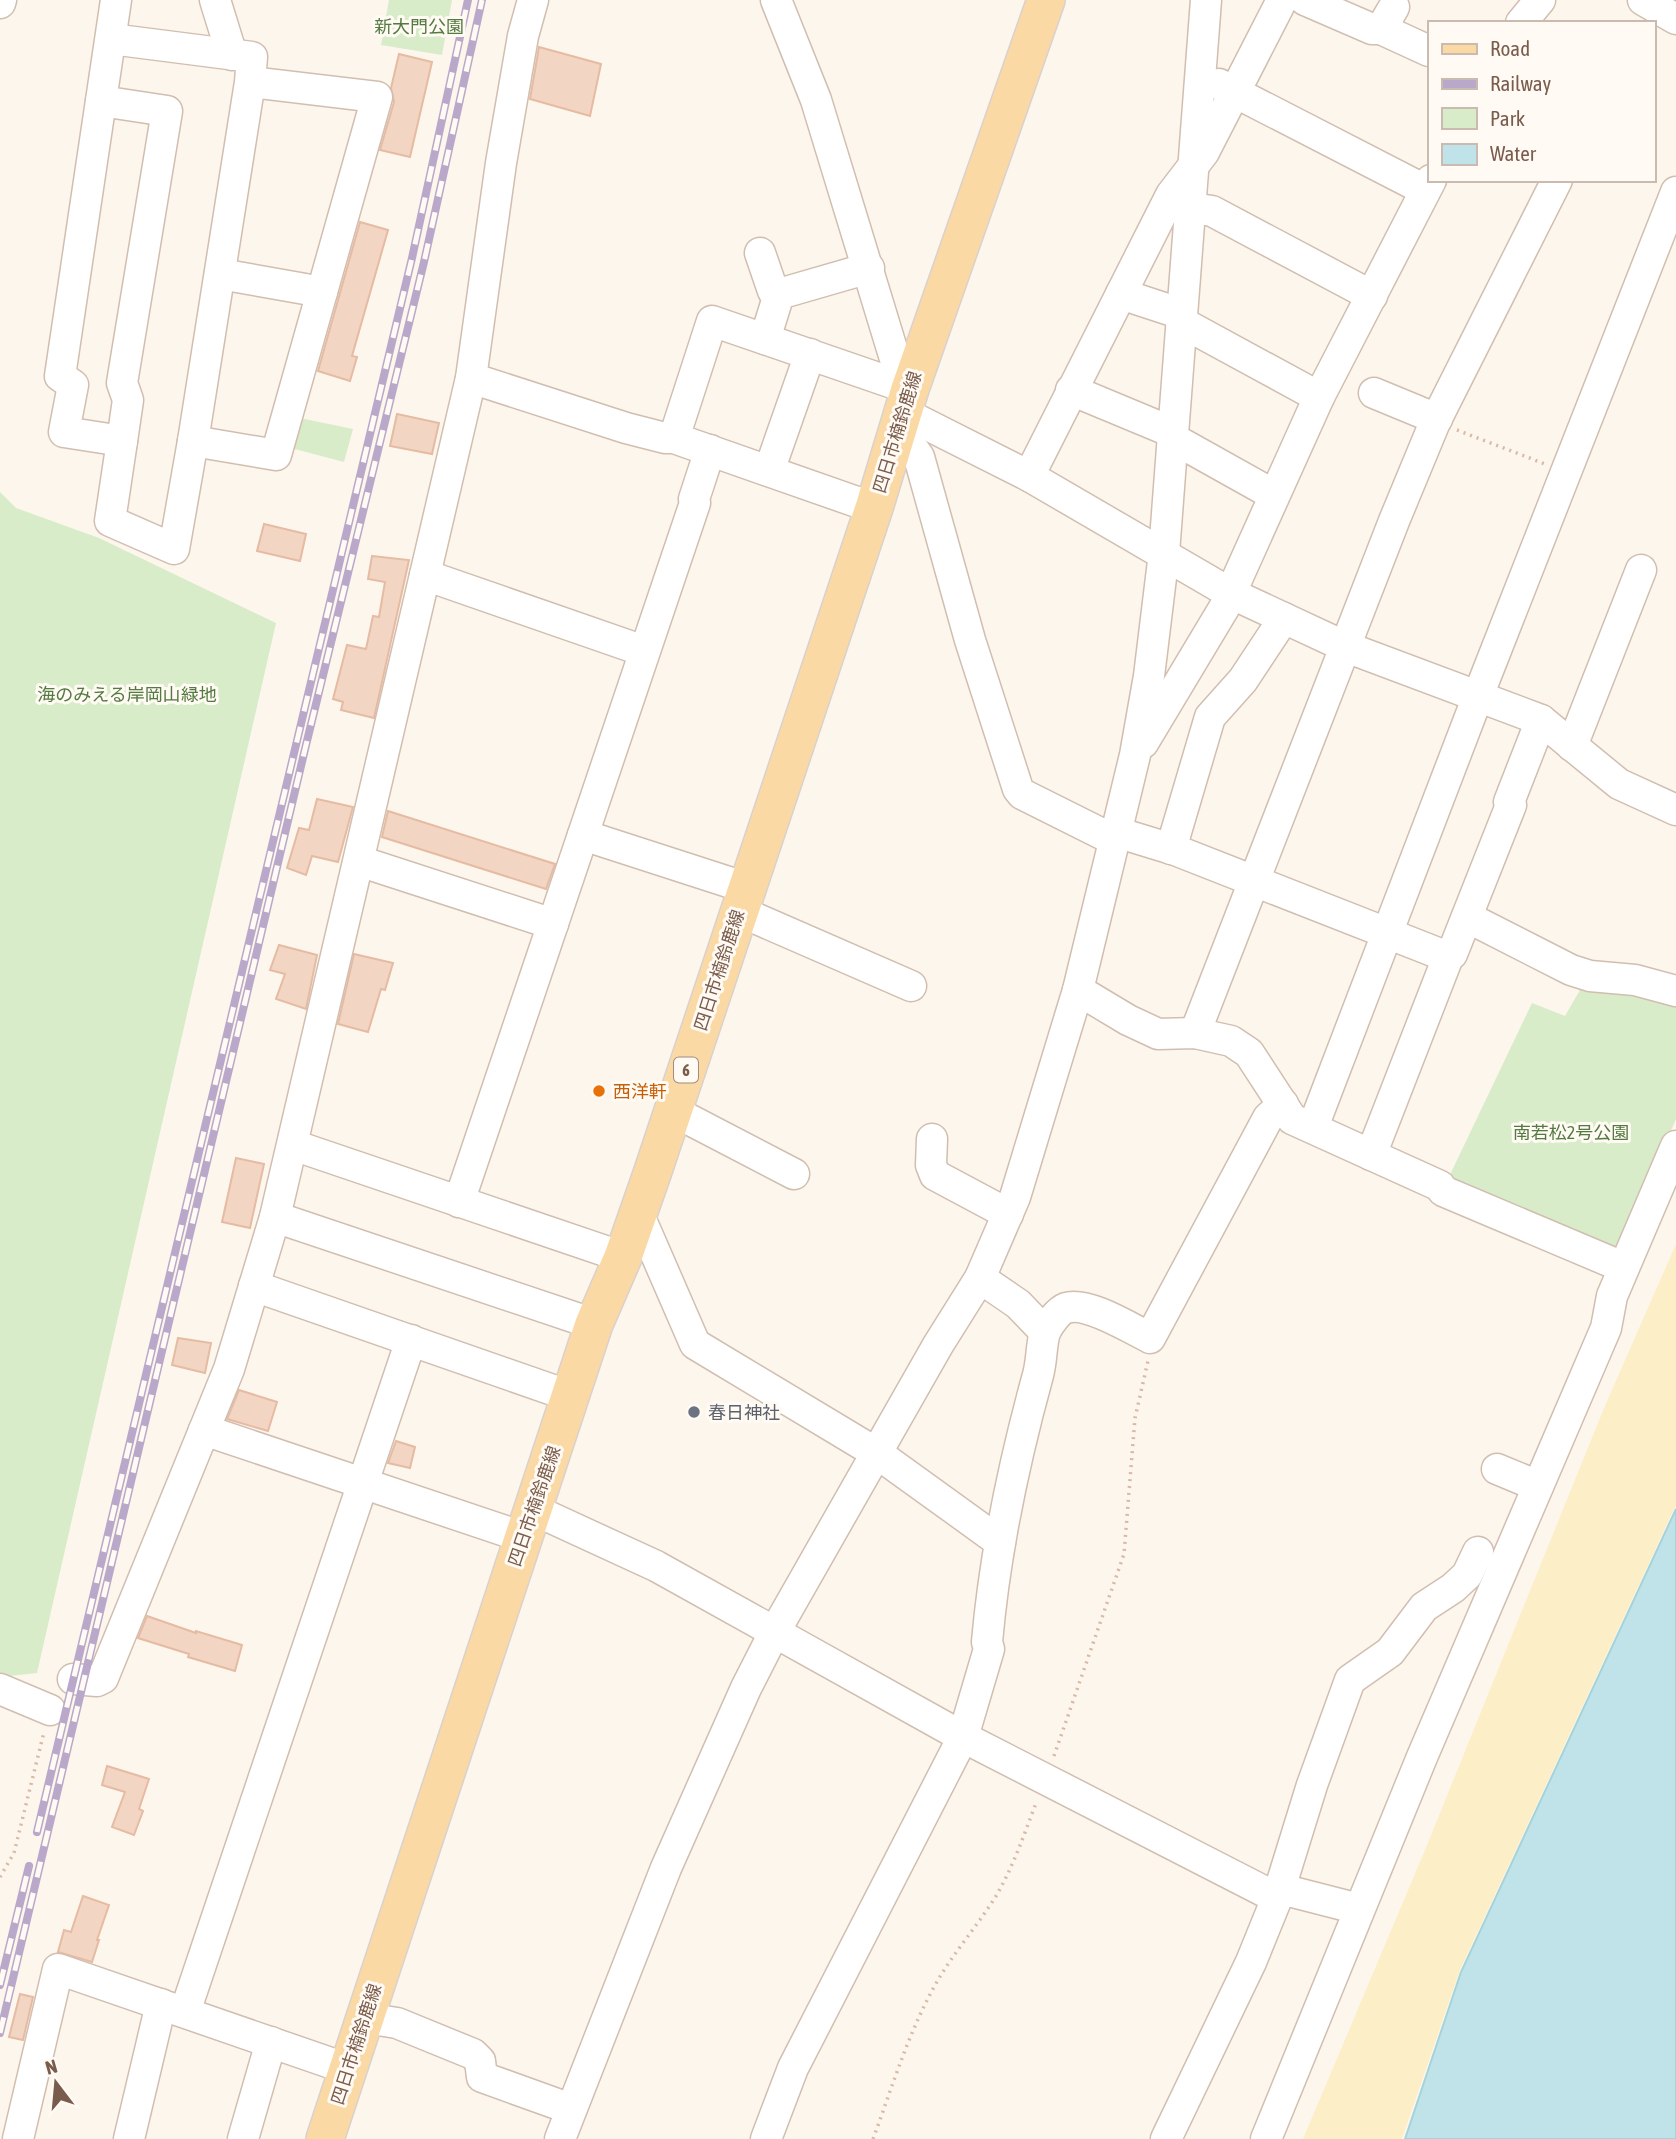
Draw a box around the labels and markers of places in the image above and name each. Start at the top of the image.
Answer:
place label: 西洋軒 [613,1081,667,1102]
marker: 西洋軒 [591,1083,607,1099]
place label: 春日神社 [708,1402,780,1423]
marker: 春日神社 [686,1404,702,1420]

